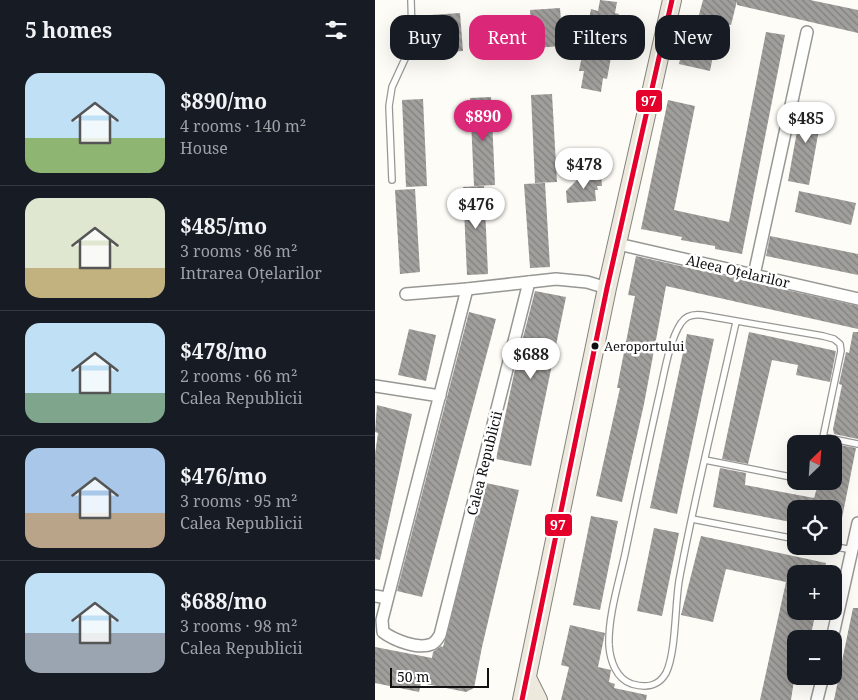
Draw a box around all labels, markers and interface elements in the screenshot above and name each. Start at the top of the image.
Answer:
chip: Buy [390,15,459,60]
chip: Rent [469,15,545,60]
chip: Filters [555,15,645,60]
chip: New [655,15,730,60]
text: 5 homes [25,16,112,44]
icon: filters [322,16,350,44]
text: $890/mo [180,87,267,115]
line badge: 97 [635,89,663,113]
text: 97 [641,91,657,110]
icon: home [65,93,125,153]
pin: $890 [453,100,513,142]
pin: $485 [776,102,836,144]
text: $890 [465,105,501,127]
text: $485 [788,107,824,129]
text: 4 rooms · 140 m² [180,115,306,137]
text: House [180,137,228,159]
pin: $478 [554,148,614,190]
text: $478 [566,153,602,175]
pin: $476 [446,188,506,230]
text: $476 [458,193,494,215]
text: $485/mo [180,212,267,240]
icon: home [65,218,125,278]
text: 3 rooms · 86 m² [180,240,297,262]
street label: Aleea Oțelarilor [684,250,792,292]
text: Intrarea Oțelarilor [180,262,322,284]
text: $478/mo [180,337,267,365]
place label: Aeroportului [604,337,684,355]
pin: $688 [501,338,561,380]
marker: Aeroportului [590,341,600,351]
icon: home [65,343,125,403]
text: $688 [513,343,549,365]
text: 2 rooms · 66 m² [180,365,297,387]
text: Calea Republicii [180,387,303,409]
street label: Calea Republicii [462,408,506,517]
north arrow [787,435,843,490]
map controls [787,435,842,685]
text: $476/mo [180,462,267,490]
icon: home [65,468,125,528]
text: 3 rooms · 95 m² [180,490,297,512]
button: locate [787,500,842,555]
text: Calea Republicii [180,512,303,534]
line badge: 97 [544,513,573,537]
text: 97 [550,515,566,534]
button: + [787,565,842,620]
text: $688/mo [180,587,267,615]
icon: home [65,593,125,653]
text: 3 rooms · 98 m² [180,615,297,637]
button: − [787,630,842,685]
text: Calea Republicii [180,637,303,659]
scale bar [390,665,489,688]
text: 50 m [397,667,430,686]

